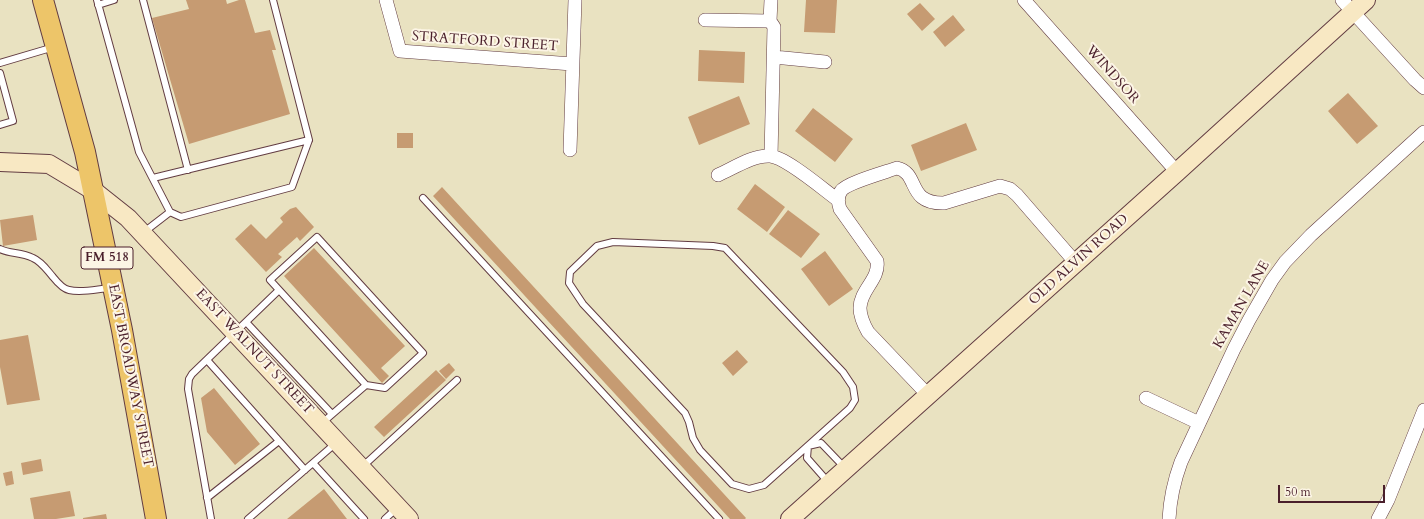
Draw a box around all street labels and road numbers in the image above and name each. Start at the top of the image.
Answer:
street label: STRATFORD STREET [411,29,559,55]
street label: WINDSOR [1082,42,1142,108]
street label: OLD ALVIN ROAD [1026,211,1132,309]
road number: FM 518 [81,247,133,269]
street label: KAMAN LANE [1210,258,1274,352]
street label: EAST BROADWAY STREET [104,283,156,469]
street label: EAST WALNUT STREET [191,286,317,418]

